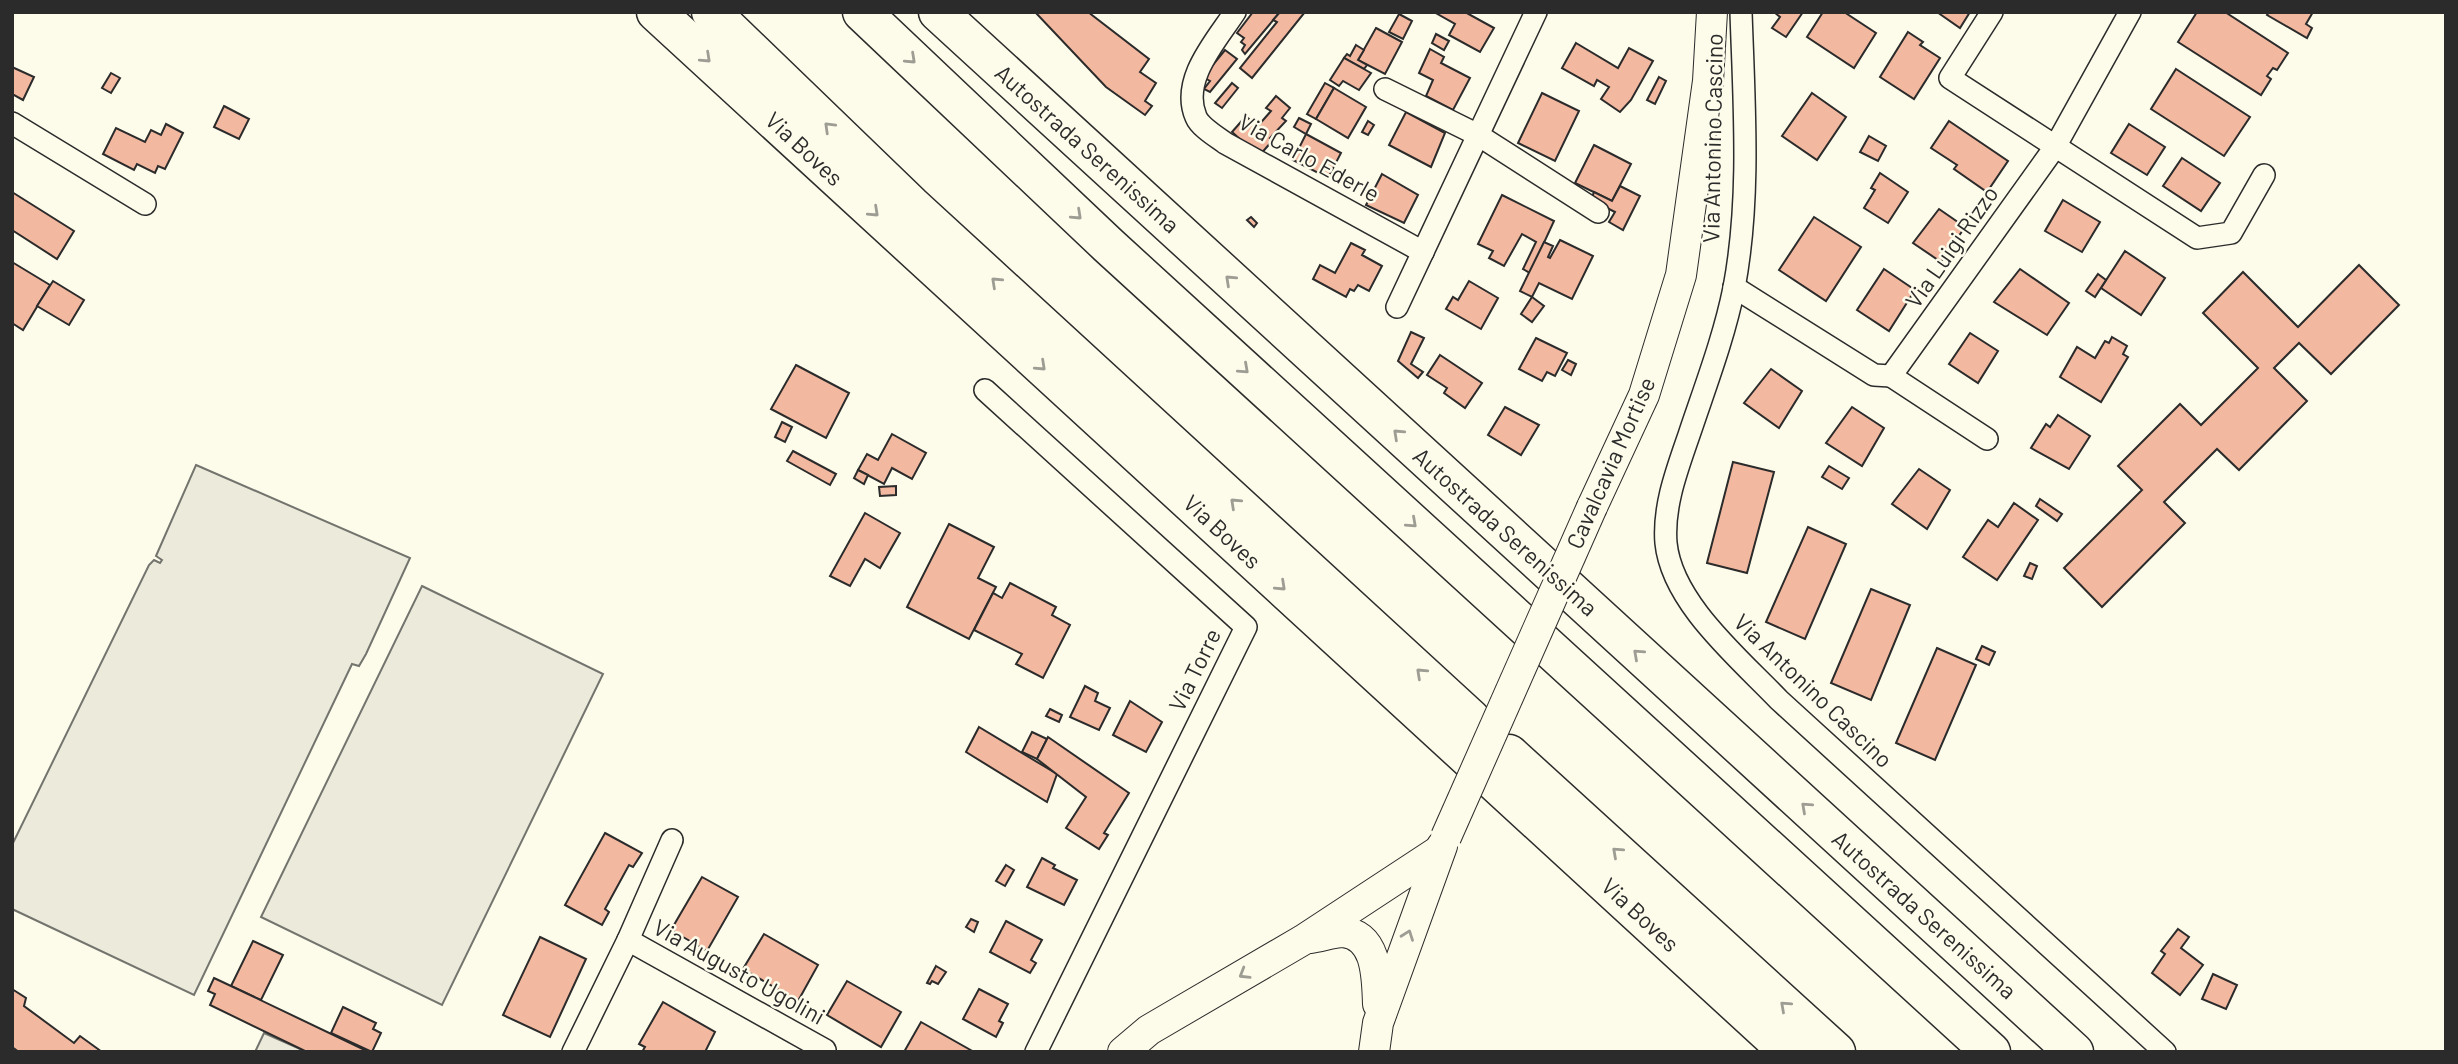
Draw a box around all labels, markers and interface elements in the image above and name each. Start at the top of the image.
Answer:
street label: Via Antonino Cascino [1696,33,1728,243]
one-way arrow [698,50,711,63]
one-way arrow [903,51,916,64]
street label: Autostrada Serenissima [990,58,1186,238]
street label: Via Boves [760,105,849,191]
street label: Via Carlo Ederle [1234,107,1385,207]
one-way arrow [824,123,837,136]
street label: Via Luigi Rizzo [1899,180,2004,313]
one-way arrow [866,204,879,216]
one-way arrow [1069,207,1082,220]
one-way arrow [1225,276,1238,289]
one-way arrow [991,278,1004,291]
one-way arrow [1033,358,1046,370]
one-way arrow [1236,361,1249,374]
street label: Cavalcavia Mortise [1560,372,1661,553]
one-way arrow [1393,430,1406,442]
street label: Autostrada Serenissima [1408,441,1604,621]
street label: Via Boves [1178,488,1267,574]
one-way arrow [1230,498,1243,511]
one-way arrow [1404,515,1417,527]
one-way arrow [1273,578,1286,590]
street label: Via Antonino Cascino [1729,607,1899,773]
street label: Via Torre [1162,624,1226,716]
one-way arrow [1633,650,1646,662]
one-way arrow [1416,669,1429,681]
one-way arrow [1801,803,1814,816]
street label: Autostrada Serenissima [1827,824,2023,1004]
one-way arrow [1612,848,1625,861]
street label: Via Boves [1596,871,1685,957]
street label: Via Augusto Ugolini [649,912,830,1030]
one-way arrow [1400,929,1414,941]
one-way arrow [1239,966,1252,979]
one-way arrow [1780,1001,1793,1014]

